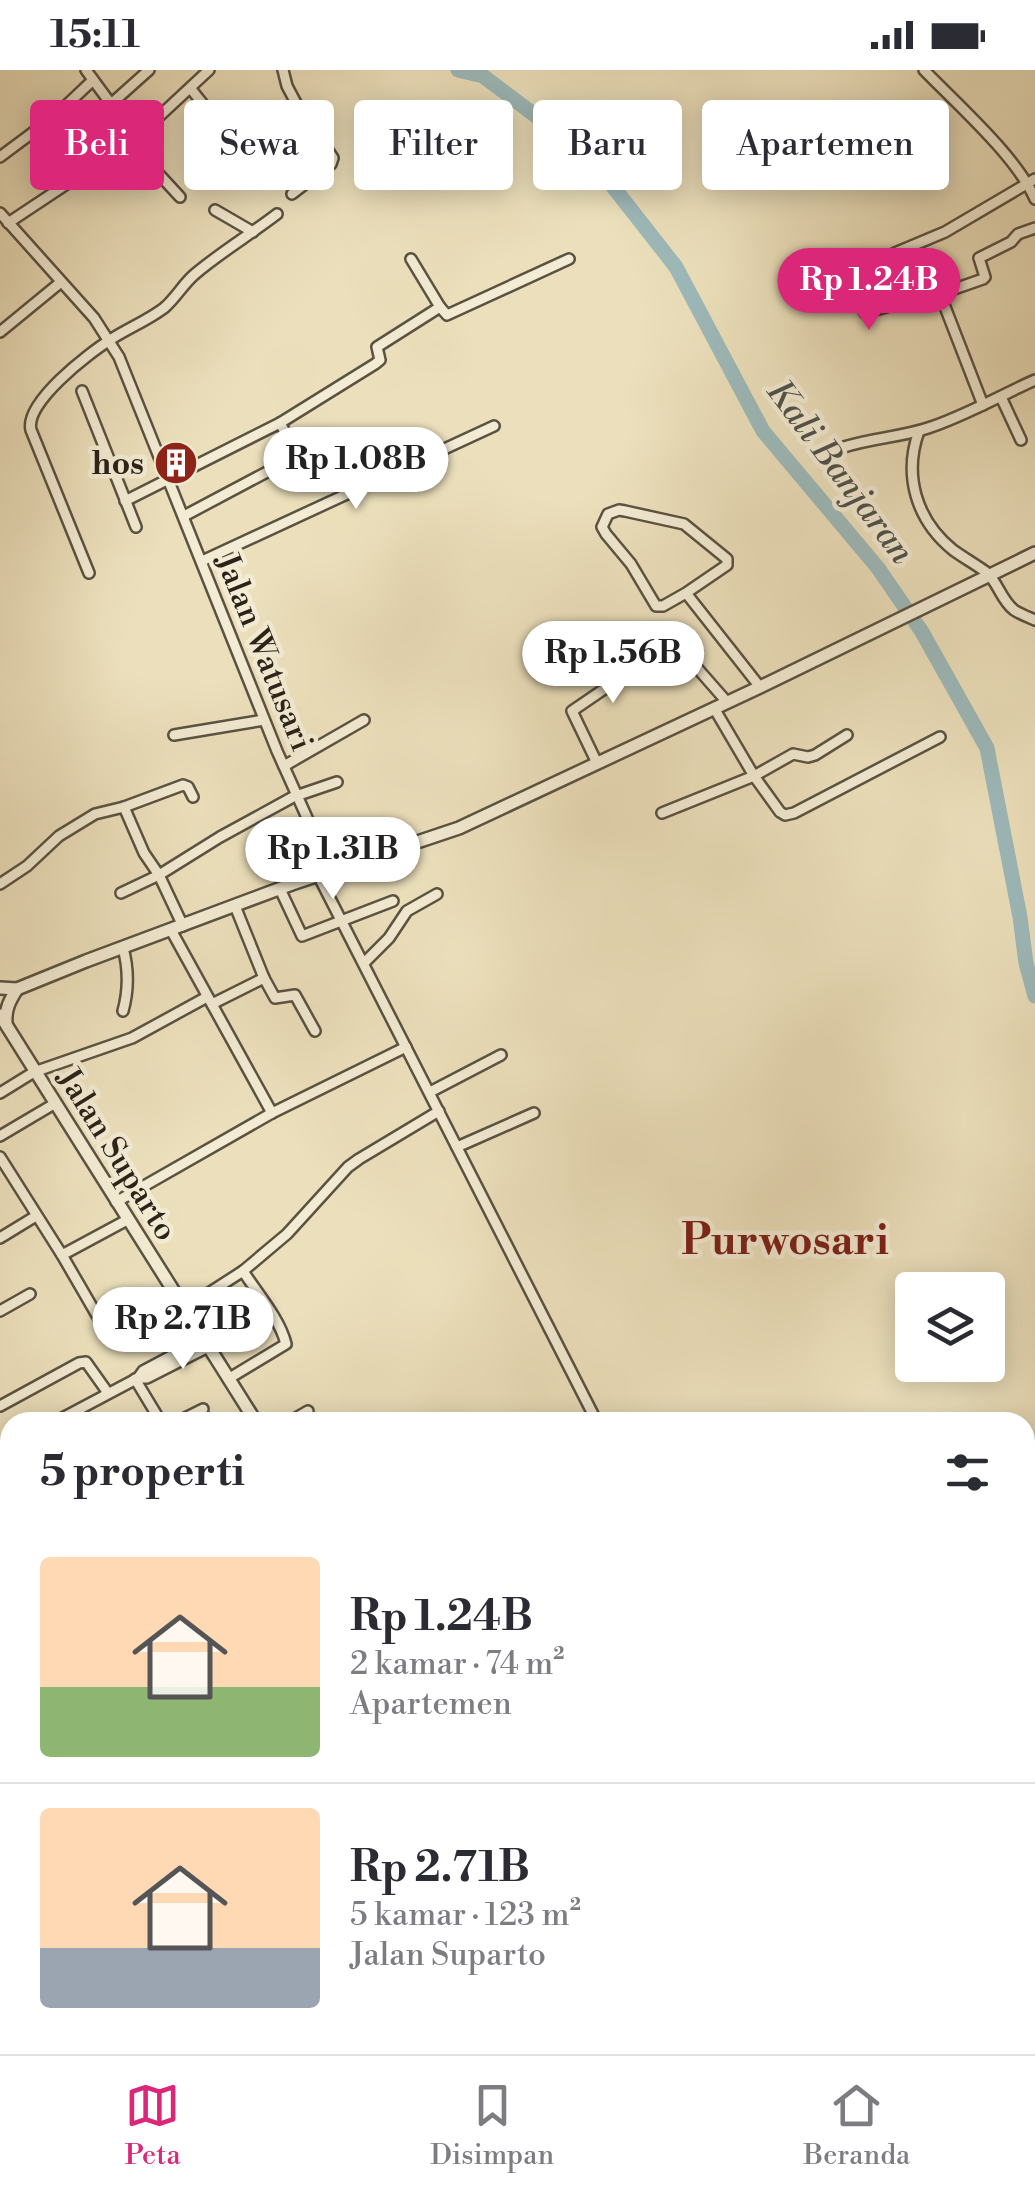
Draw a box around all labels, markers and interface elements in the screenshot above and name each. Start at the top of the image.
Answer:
text: 15:11 [50,12,140,59]
chip: Beli [30,100,164,190]
chip: Sewa [184,100,334,190]
chip: Filter [354,100,513,190]
chip: Baru [533,100,682,190]
chip: Apartemen [702,100,949,190]
pin: Rp 1.24B [766,248,972,333]
text: Rp 1.24B [799,260,939,300]
water label: Kali Banjaran [757,371,923,573]
pin: Rp 1.08B [253,427,459,512]
text: Rp 1.08B [285,439,427,479]
building icon: hos [153,440,199,486]
place label: hos [92,444,144,484]
street label: Jalan Watusari [206,547,322,757]
pin: Rp 1.56B [510,621,716,706]
text: Rp 1.56B [544,633,682,673]
pin: Rp 1.31B [230,817,436,902]
text: Rp 1.31B [267,829,399,869]
street label: Jalan Suparto [48,1060,186,1248]
district label: Purwosari [681,1215,889,1268]
map controls [895,1272,1005,1382]
button: layers [895,1272,1005,1382]
pin: Rp 2.71B [80,1287,286,1372]
text: Rp 2.71B [114,1299,252,1339]
icon: filters [940,1445,995,1500]
text: 5 properti [40,1446,245,1499]
text: Rp 1.24B [350,1591,533,1644]
icon: home [120,1597,240,1717]
text: 2 kamar · 74 m² [350,1644,565,1684]
text: Apartemen [350,1684,512,1724]
text: Rp 2.71B [350,1842,530,1895]
icon: home [120,1848,240,1968]
text: 5 kamar · 123 m² [350,1895,581,1935]
text: Jalan Suparto [350,1935,546,1975]
tab: Peta [125,2078,181,2173]
tab: Disimpan [430,2078,554,2173]
tab: Beranda [804,2078,910,2173]

